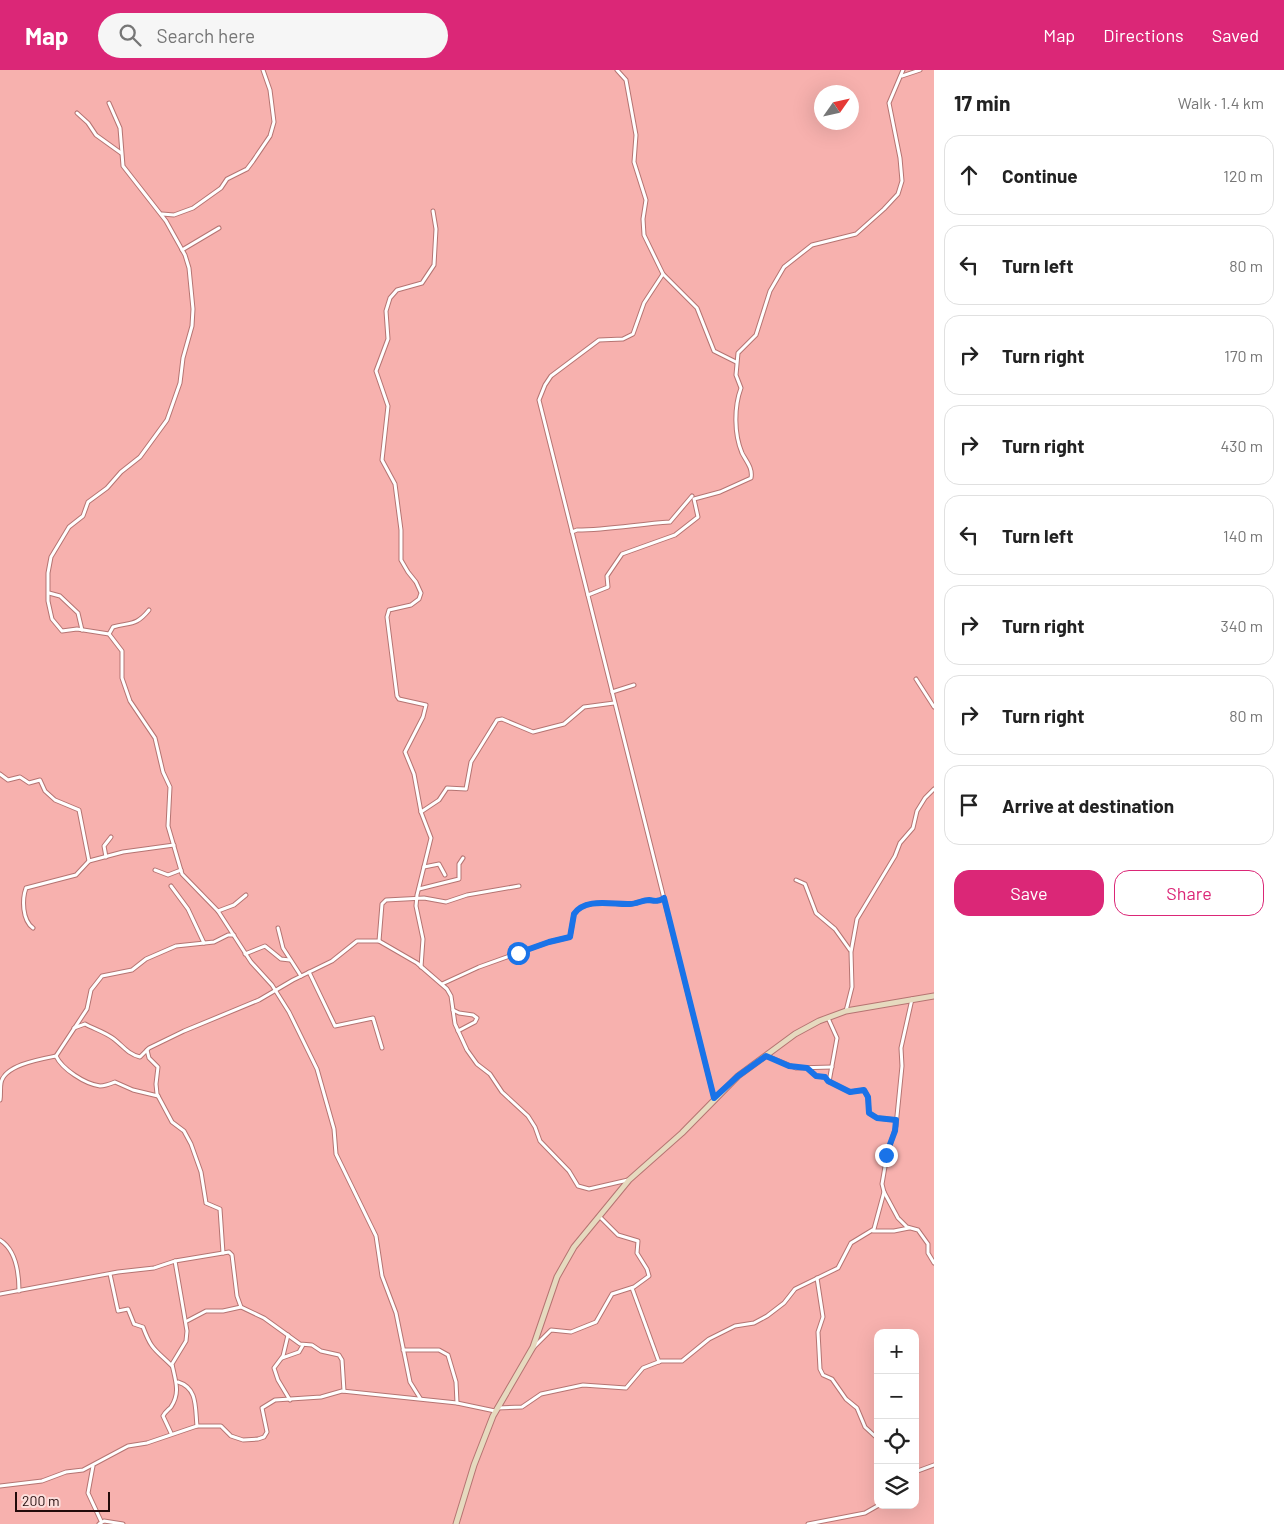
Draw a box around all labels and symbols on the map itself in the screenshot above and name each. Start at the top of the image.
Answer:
north arrow [814,85,859,130]
route start [507,942,530,965]
route end [875,1144,898,1167]
scale bar [15,1489,110,1512]

